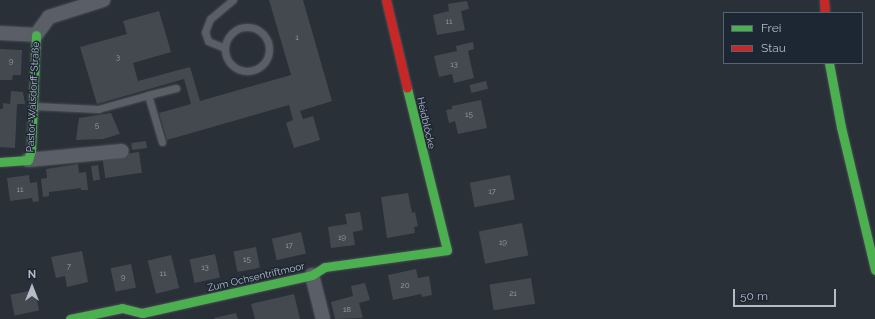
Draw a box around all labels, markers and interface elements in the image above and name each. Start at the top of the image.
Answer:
legend [723,12,863,64]
house number: 11 [446,17,452,27]
text: Frei [761,21,781,35]
house number: 1 [295,33,299,43]
street label: Pastor-Walsdorff-Straße [24,41,42,153]
text: Stau [761,41,786,55]
house number: 3 [116,53,120,63]
house number: 9 [9,57,13,67]
house number: 13 [450,60,458,70]
street label: Heidblöcke [414,96,438,150]
house number: 15 [465,110,473,120]
house number: 5 [95,121,99,131]
house number: 11 [17,185,23,195]
house number: 17 [488,187,496,197]
house number: 19 [338,233,346,243]
house number: 19 [499,238,507,248]
house number: 17 [285,241,293,251]
house number: 15 [243,255,251,265]
street label: Zum Ochsentriftmoor [206,260,306,294]
house number: 7 [67,262,71,272]
house number: 13 [201,263,209,273]
north arrow [12,267,52,307]
text: N [28,268,36,281]
house number: 11 [160,269,166,279]
house number: 9 [121,273,125,283]
house number: 20 [400,281,410,291]
scale bar [735,281,838,307]
house number: 21 [509,289,517,299]
text: 50 m [740,289,768,303]
house number: 18 [343,305,351,315]

